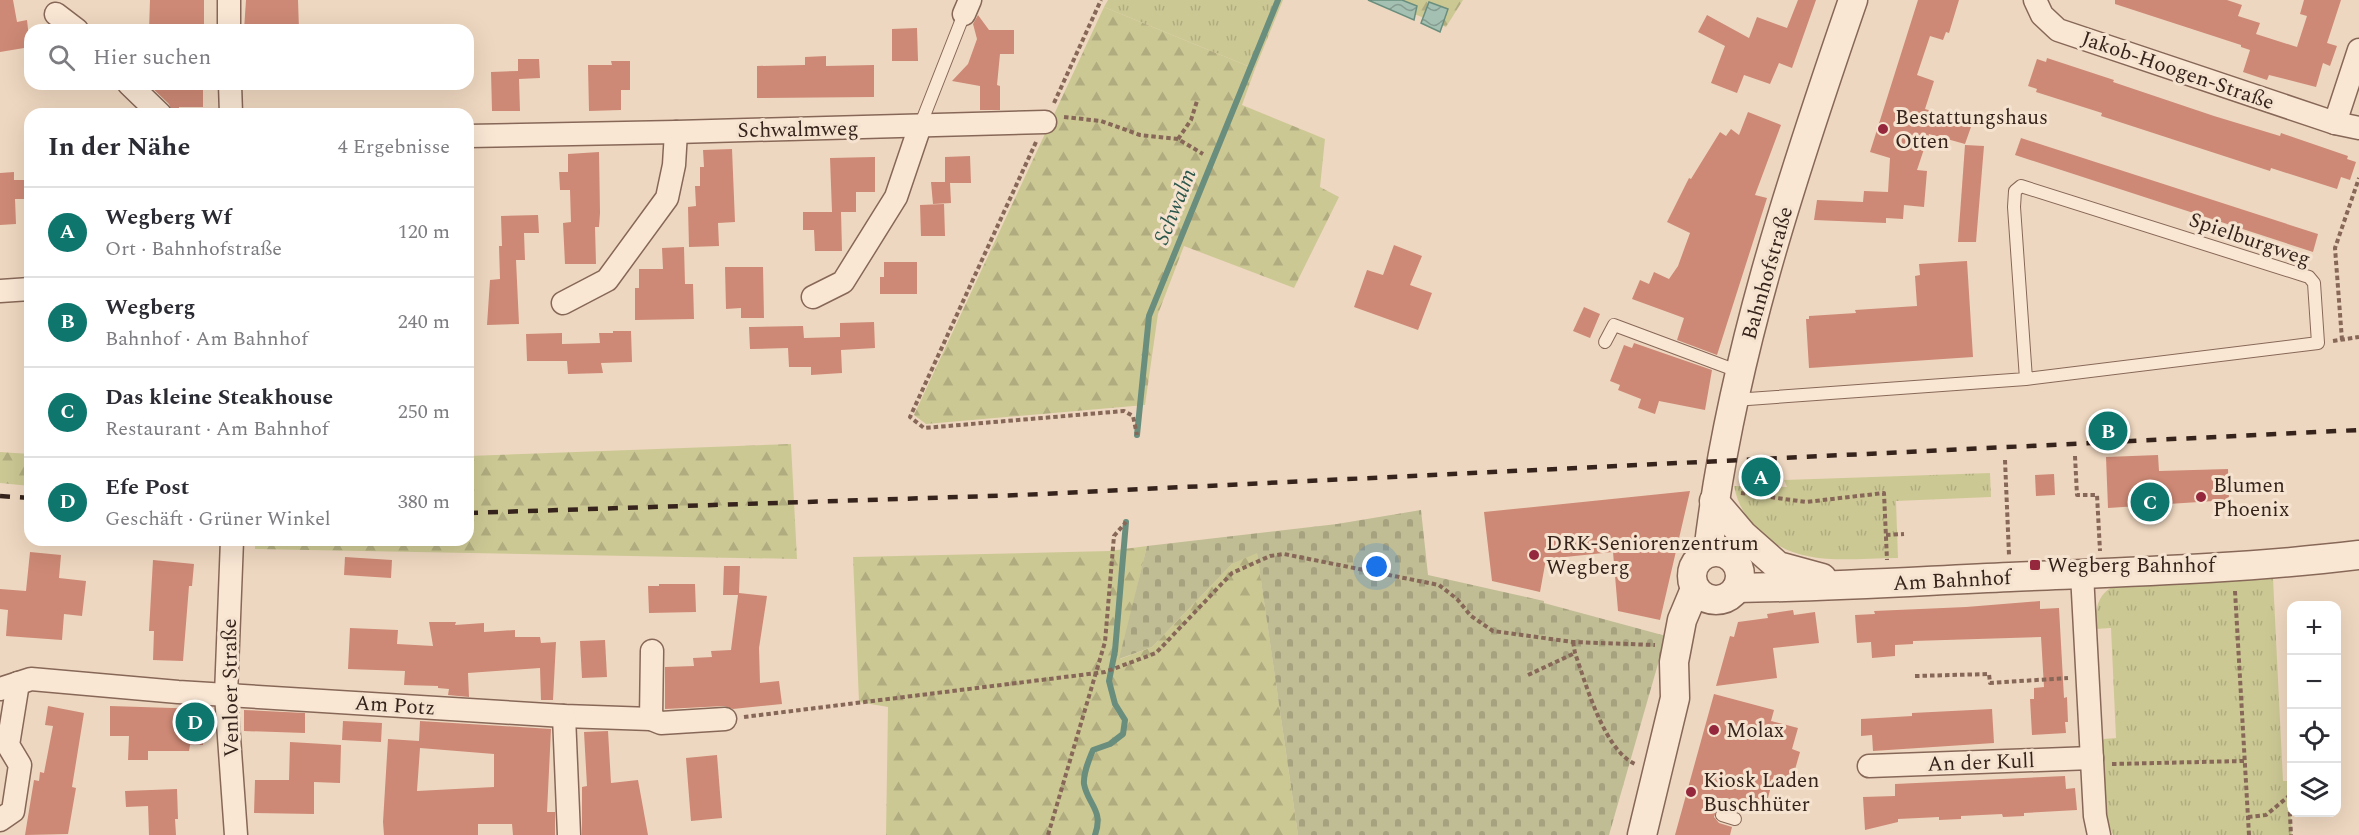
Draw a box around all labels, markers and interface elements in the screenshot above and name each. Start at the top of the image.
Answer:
street label: Jakob-Hoogen-Straße [2077,23,2278,119]
search box [24,24,474,90]
icon: search [45,41,78,74]
text: Hier suchen [93,41,211,74]
place label: Bestattungshaus Otten [1895,102,2048,158]
street label: Schwalmweg [737,113,859,147]
marker: Bestattungshaus Otten [1876,122,1890,136]
text: In der Nähe [48,127,190,167]
text: 4 Ergebnisse [338,132,450,162]
water label: Schwalm [1145,164,1206,249]
text: Wegberg Wf [105,201,232,234]
street label: Bahnhofstraße [1734,203,1802,344]
street label: Spielburgweg [2185,204,2315,276]
text: A [60,217,75,247]
text: 120 m [398,217,450,247]
text: Ort · Bahnhofstraße [105,234,282,264]
text: Wegberg [105,291,195,324]
text: B [60,307,75,337]
text: 240 m [398,307,450,337]
text: Bahnhof · Am Bahnhof [105,324,308,354]
text: Das kleine Steakhouse [105,381,333,414]
text: C [60,397,75,427]
text: 250 m [398,397,450,427]
pin: B [2088,408,2128,454]
text: Restaurant · Am Bahnhof [105,414,329,444]
pin: A [1742,454,1780,500]
place label: Blumen Phoenix [2213,470,2289,526]
text: Efe Post [105,471,189,504]
pin: C [2130,480,2170,524]
text: D [59,487,76,517]
text: 380 m [398,487,450,517]
marker: Blumen Phoenix [2194,490,2208,504]
text: Geschäft · Grüner Winkel [105,504,331,534]
place label: DRK-Seniorenzentrum Wegberg [1546,528,1759,584]
marker: DRK-Seniorenzentrum Wegberg [1527,548,1541,562]
place label: Wegberg Bahnhof [2047,550,2217,582]
your location [1362,552,1391,581]
marker: Wegberg Bahnhof [2028,558,2042,572]
street label: Am Bahnhof [1892,562,2014,600]
map controls [2287,601,2341,817]
button: + [2287,601,2341,655]
street label: Venloer Straße [214,618,248,758]
button: − [2287,655,2341,709]
street label: Am Potz [353,687,436,725]
pin: D [176,700,214,744]
button: locate [2287,709,2341,763]
place label: Molax [1726,715,1784,747]
marker: Molax [1707,723,1721,737]
street label: An der Kull [1927,745,2035,781]
button: layers [2287,763,2341,817]
place label: Kiosk Laden Buschhüter [1703,765,1820,821]
marker: Kiosk Laden Buschhüter [1684,785,1698,799]

